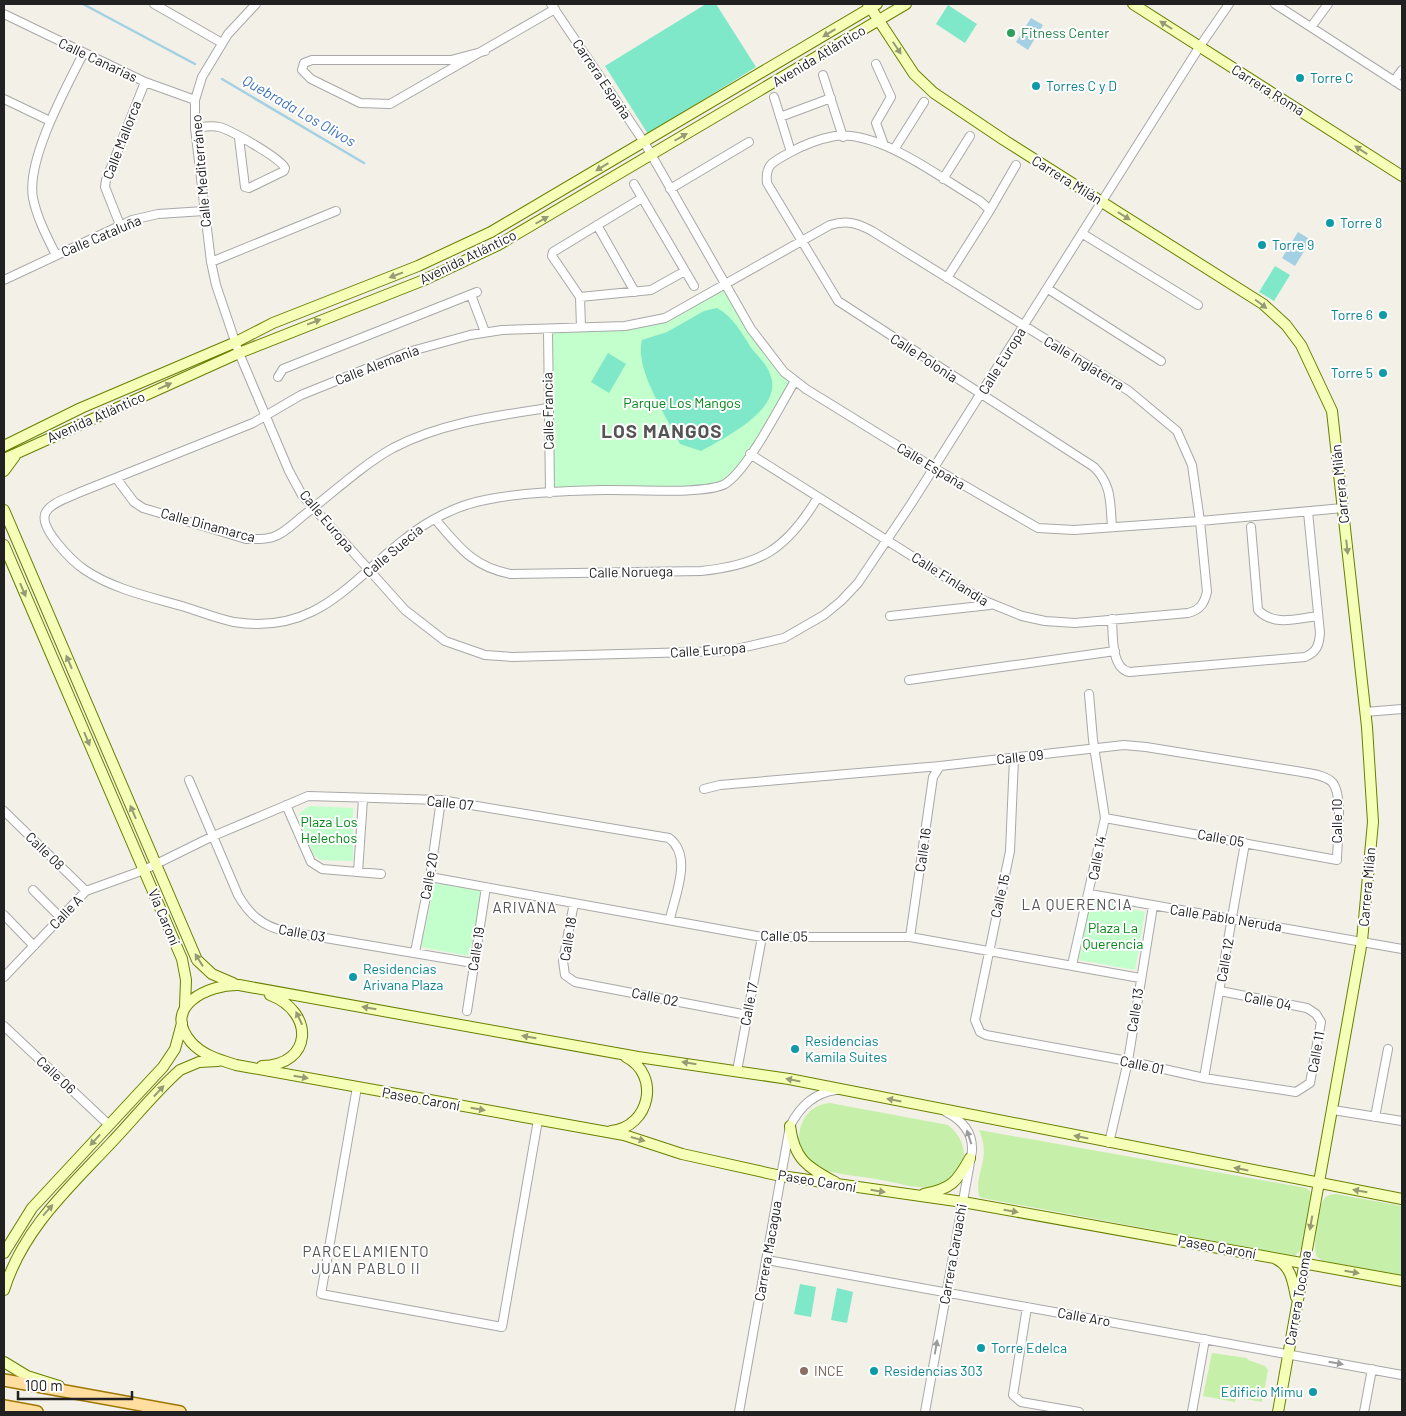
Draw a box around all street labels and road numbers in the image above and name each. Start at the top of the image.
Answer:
street label: Avenida Atlántico [769,21,868,90]
street label: Calle Canarias [56,34,141,85]
street label: Carrera España [569,35,635,122]
street label: Carrera Roma [1229,60,1308,119]
street label: Calle Mallorca [99,98,144,182]
street label: Calle Mediterráneo [187,114,214,228]
street label: Carrera Milán [1029,151,1106,208]
street label: Calle Cataluña [58,211,143,260]
street label: Avenida Atlántico [417,226,519,287]
street label: Calle Europa [974,324,1029,397]
street label: Calle Polonia [887,329,961,386]
street label: Calle Inglaterra [1041,332,1128,393]
street label: Calle Alemania [332,341,421,388]
street label: Calle Francia [538,372,557,450]
street label: Avenida Atlántico [44,387,147,446]
street label: Calle España [894,438,969,493]
street label: Carrera Milán [1327,444,1352,525]
street label: Calle Europa [297,486,358,555]
street label: Calle Dinamarca [159,504,257,545]
street label: Calle Suecia [359,521,426,581]
street label: Calle Finlandia [909,548,992,609]
street label: Calle Noruega [589,562,673,581]
street label: Calle Europa [670,638,746,661]
street label: Calle 09 [995,746,1044,767]
street label: Calle 07 [426,792,475,813]
street label: Calle 10 [1328,798,1345,844]
street label: Calle 05 [1196,825,1246,850]
street label: Calle 16 [911,827,934,873]
street label: Calle 08 [22,828,68,873]
street label: Calle 14 [1084,834,1109,882]
street label: Carrera Milán [1355,847,1378,927]
street label: Calle 20 [416,851,441,901]
street label: Calle 15 [986,872,1013,919]
street label: Vía Caroní [145,886,184,948]
street label: Calle A [45,891,86,932]
street label: Calle Pablo Neruda [1169,900,1283,935]
street label: Calle 18 [556,916,579,962]
street label: Calle 03 [277,920,327,945]
street label: Calle 19 [464,926,487,972]
street label: Calle 05 [760,927,808,944]
street label: Calle 12 [1212,936,1237,983]
street label: Calle 17 [736,980,761,1027]
street label: Calle 02 [630,984,680,1009]
street label: Calle 13 [1123,987,1146,1033]
street label: Calle 04 [1243,988,1293,1013]
street label: Calle 11 [1303,1030,1328,1074]
street label: Calle 06 [33,1052,79,1097]
street label: Calle 01 [1118,1052,1166,1077]
street label: Paseo Caroní [381,1083,461,1114]
street label: Paseo Caroní [777,1166,857,1195]
street label: Carrera Macagua [750,1199,785,1303]
street label: Carrera Caruachi [935,1202,970,1306]
street label: Paseo Caroní [1177,1231,1257,1262]
street label: Carrera Tocoma [1281,1249,1314,1347]
street label: Calle Aro [1056,1303,1112,1330]

